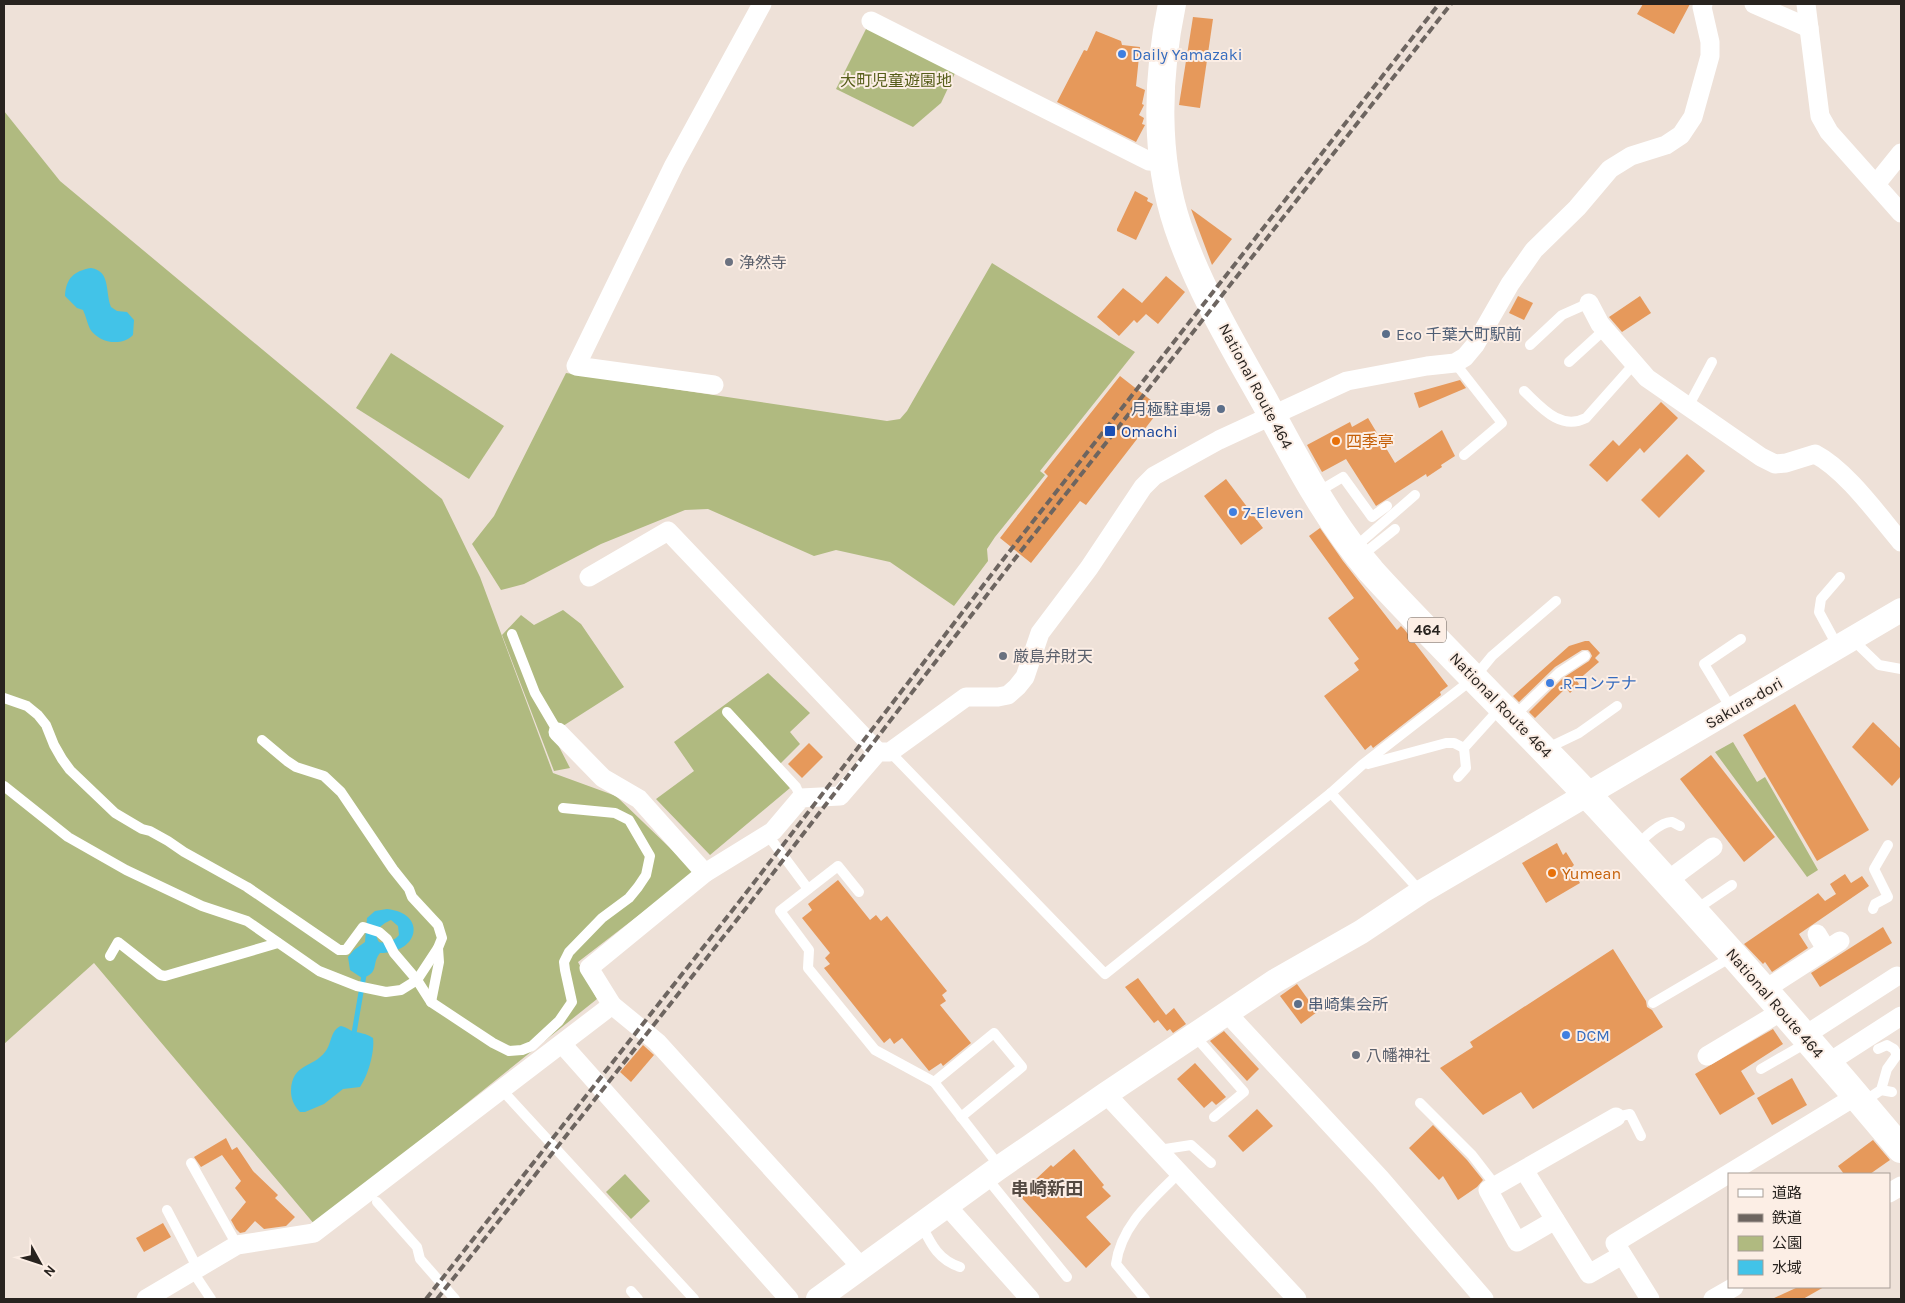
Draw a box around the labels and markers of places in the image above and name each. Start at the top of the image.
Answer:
place label: Daily Yamazaki [1132,45,1242,64]
marker: Daily Yamazaki [1116,48,1128,60]
place label: 浄然寺 [739,253,787,272]
marker: 浄然寺 [723,256,735,268]
place label: Eco 千葉大町駅前 [1396,325,1522,344]
marker: Eco 千葉大町駅前 [1380,328,1392,340]
place label: 月極駐車場 [1131,400,1211,419]
marker: 月極駐車場 [1215,403,1227,415]
place label: Omachi [1121,422,1178,441]
marker: Omachi [1103,424,1117,438]
place label: 四季亭 [1346,432,1394,451]
marker: 四季亭 [1330,435,1342,447]
place label: 7-Eleven [1243,503,1304,522]
marker: 7-Eleven [1227,506,1239,518]
place label: 厳島弁財天 [1013,647,1093,666]
marker: 厳島弁財天 [997,650,1009,662]
place label: .Rコンテナ [1560,674,1637,693]
marker: .Rコンテナ [1544,677,1556,689]
place label: Yumean [1562,864,1621,883]
marker: Yumean [1546,867,1558,879]
place label: 串崎集会所 [1308,995,1388,1014]
marker: 串崎集会所 [1292,998,1304,1010]
place label: DCM [1576,1026,1610,1045]
marker: DCM [1560,1029,1572,1041]
place label: 八幡神社 [1366,1046,1430,1065]
marker: 八幡神社 [1350,1049,1362,1061]

